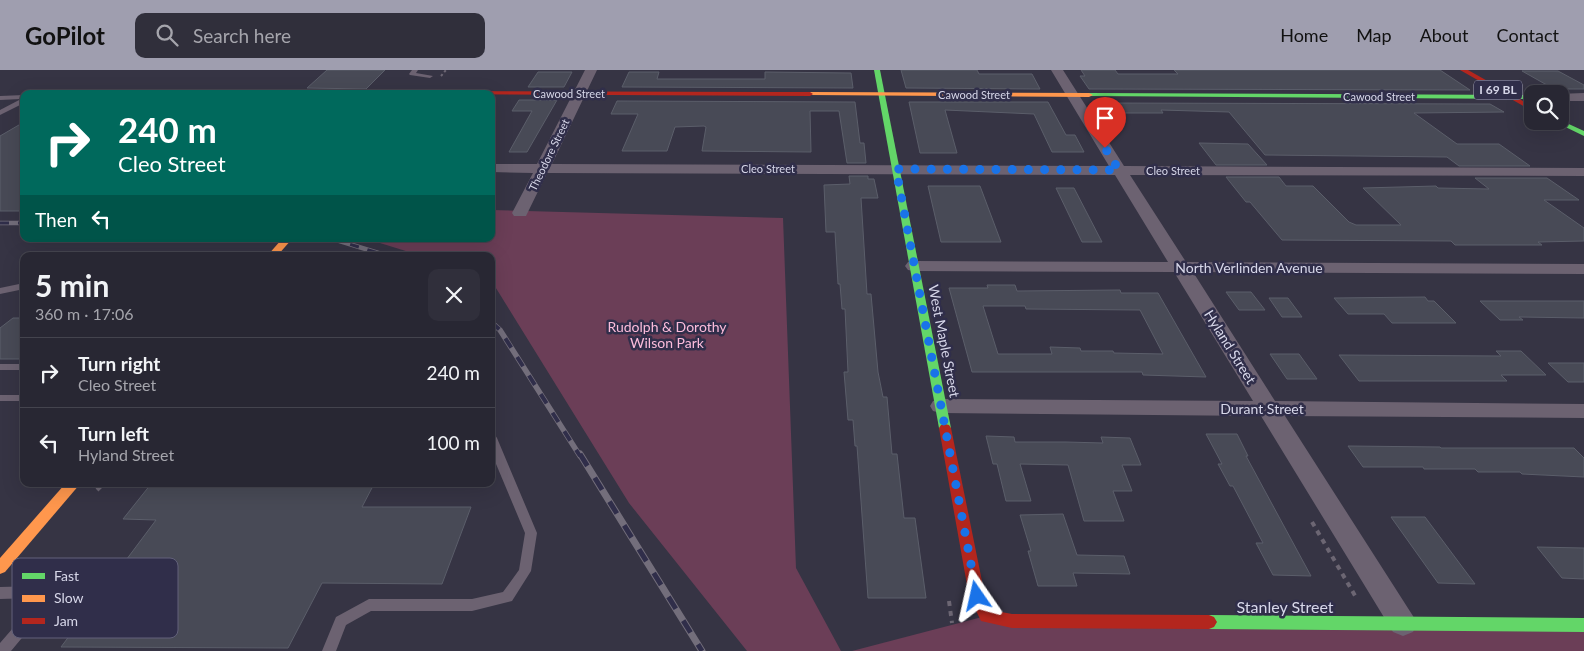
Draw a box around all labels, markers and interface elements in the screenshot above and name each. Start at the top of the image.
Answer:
search box [135,13,485,58]
text: GoPilot [25,21,105,50]
icon: search [153,21,181,49]
text: Search here [193,24,291,47]
text: Home [1280,24,1328,46]
text: Map [1356,24,1392,46]
text: About [1420,24,1469,46]
text: Contact [1497,24,1559,46]
road number: I 69 BL [1474,80,1522,100]
map controls [1524,85,1569,130]
button: search [1524,85,1569,130]
street label: Cawood Street [533,87,605,100]
street label: Cawood Street [938,88,1010,101]
street label: Cawood Street [1343,90,1415,103]
pin [1084,97,1126,148]
icon: arrive [1091,104,1119,132]
text: 240 m [118,108,217,150]
icon: right [35,110,100,175]
street label: Theodore Street [526,117,572,193]
text: Cleo Street [118,150,226,177]
street label: Cleo Street [741,162,795,175]
street label: Cleo Street [1146,164,1200,177]
icon: left [87,205,115,233]
text: Then [35,208,77,231]
street label: North Verlinden Avenue [1175,259,1323,276]
text: 5 min [35,267,109,303]
button: close [428,269,480,321]
street label: West Maple Street [925,283,964,399]
text: 360 m · 17:06 [35,304,134,323]
street label: Hyland Street [1201,307,1260,387]
park label: Rudolph & Dorothy Wilson Park [607,318,727,351]
text: Turn right [78,352,160,375]
icon: right [35,359,63,387]
text: 240 m [426,361,480,384]
text: Cleo Street [78,375,156,394]
street label: Durant Street [1220,400,1304,417]
text: Turn left [78,422,149,445]
icon: left [35,429,63,457]
text: 100 m [426,431,480,454]
text: Hyland Street [78,445,174,464]
legend [12,558,178,638]
text: Fast [54,567,79,584]
position arrow [950,569,1002,621]
text: Slow [54,589,84,606]
street label: Stanley Street [1236,597,1334,616]
text: Jam [54,612,78,629]

